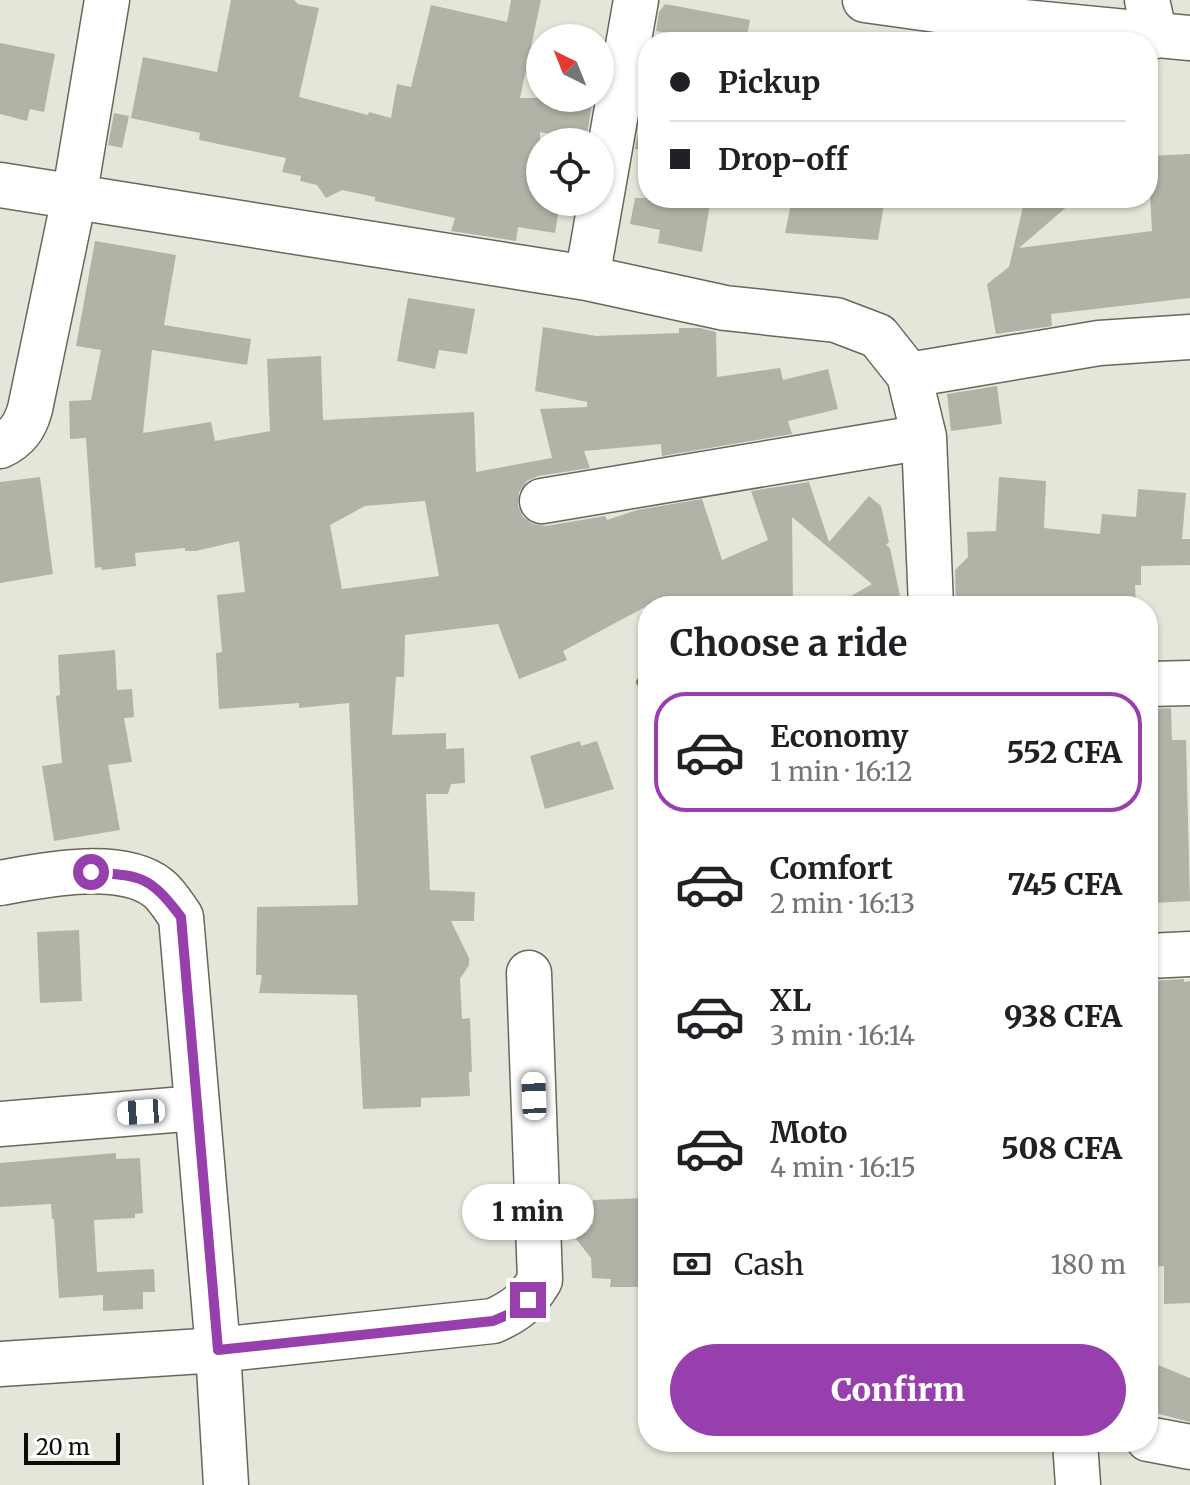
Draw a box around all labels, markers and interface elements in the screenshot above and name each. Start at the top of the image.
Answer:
north arrow [526,24,614,112]
map controls [526,24,614,216]
text: Pickup [718,63,820,101]
button: locate [526,128,614,216]
text: Drop-off [718,140,848,178]
text: Choose a ride [670,621,907,666]
icon: car [674,716,746,788]
text: Economy [770,717,908,755]
text: 552 CFA [1007,733,1122,771]
text: 1 min · 16:12 [770,755,913,788]
icon: car [674,848,746,920]
text: Comfort [770,849,893,887]
route start [73,854,109,890]
text: 745 CFA [1007,865,1122,903]
text: 2 min · 16:13 [770,887,915,920]
icon: car [674,980,746,1052]
text: XL [770,981,811,1019]
text: 938 CFA [1004,997,1122,1035]
text: 3 min · 16:14 [770,1019,915,1052]
car [521,1072,547,1120]
car [116,1098,166,1126]
icon: car [674,1112,746,1184]
text: Moto [770,1113,848,1151]
text: 508 CFA [1001,1129,1122,1167]
text: 4 min · 16:15 [770,1151,916,1184]
callout: 1 min [462,1184,594,1240]
text: 1 min [492,1195,564,1228]
icon: cash [670,1242,714,1286]
text: Cash [734,1245,804,1283]
text: 180 m [1051,1248,1126,1281]
route end [510,1282,546,1318]
button: Confirm [670,1344,1126,1436]
scale bar [24,1429,120,1465]
text: 20 m [36,1433,90,1461]

